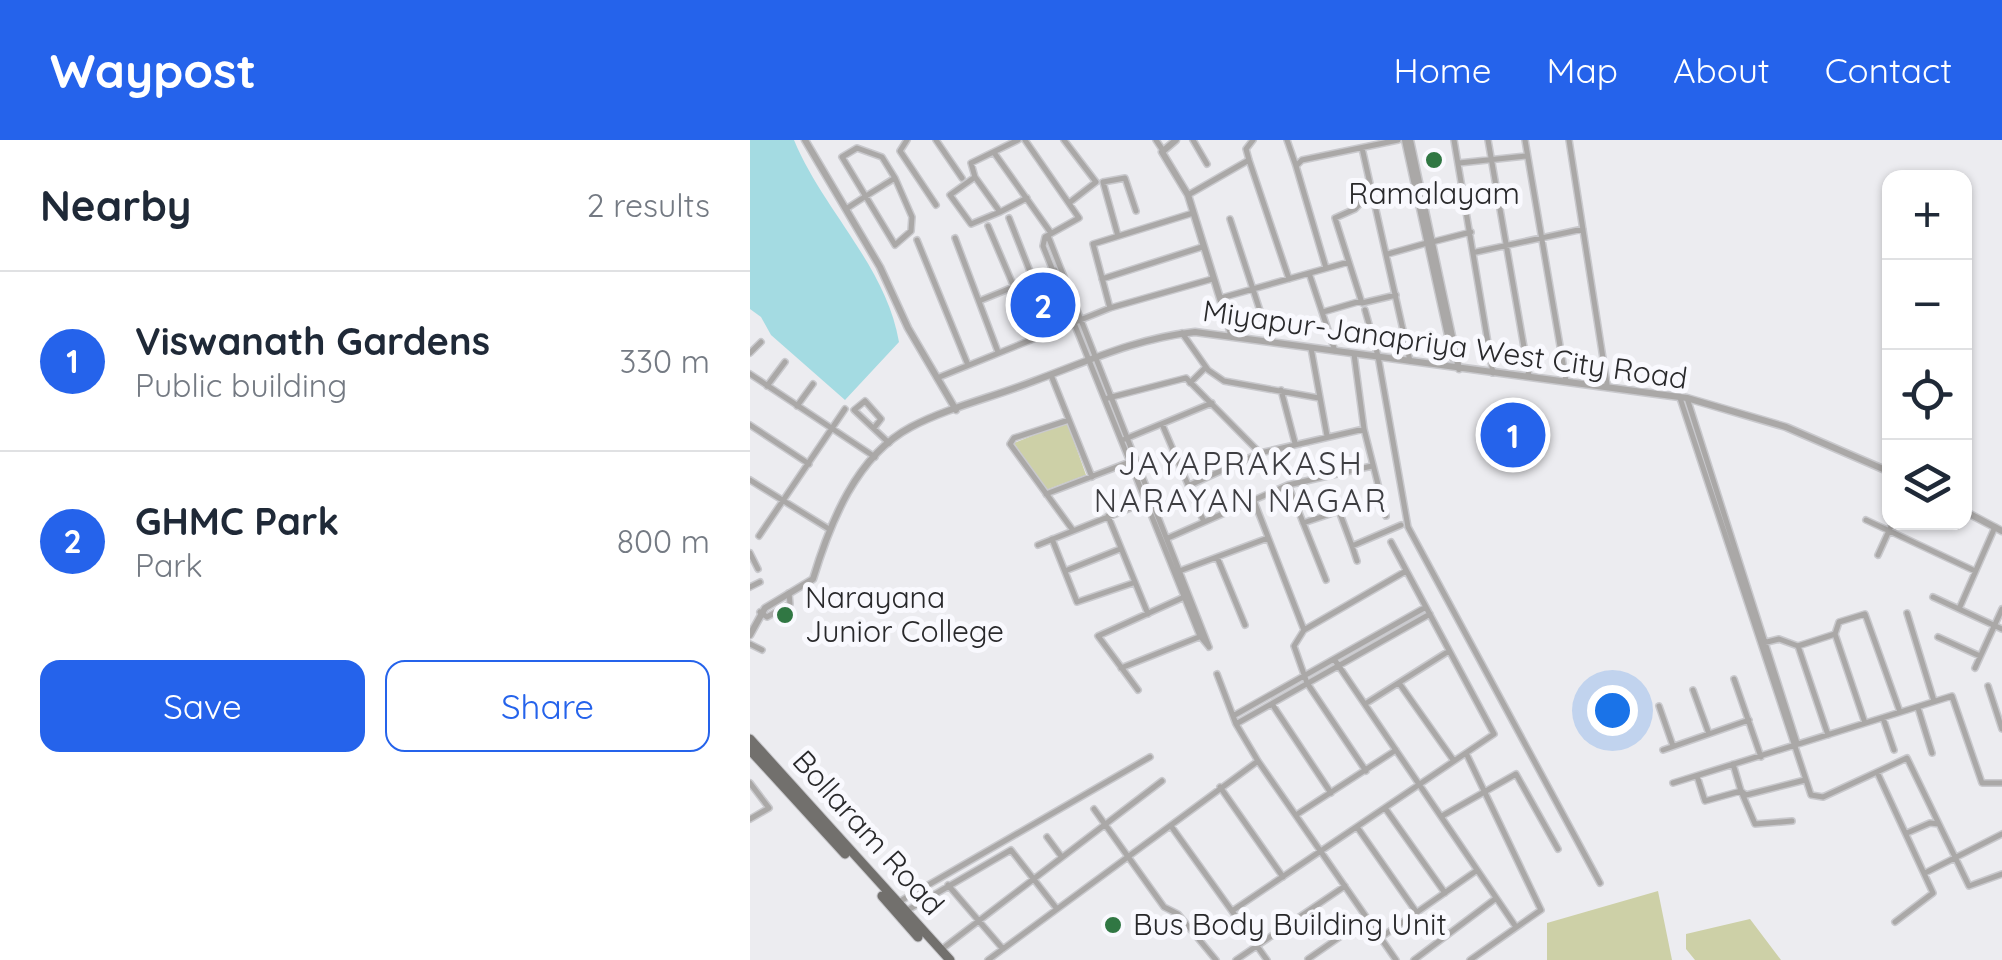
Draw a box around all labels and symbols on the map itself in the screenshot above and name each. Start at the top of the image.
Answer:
marker: Ramalayam [1423,149,1445,171]
place label: Ramalayam [1348,174,1520,212]
pin: 2 [1010,268,1076,342]
street label: Miyapur-Janapriya West City Road [1200,291,1690,397]
pin: 1 [1480,398,1546,472]
district label: JAYAPRAKASH NARAYAN NAGAR [1094,443,1388,520]
place label: Narayana Junior College [805,578,1004,650]
marker: Narayana Junior College [774,604,796,626]
your location [1587,685,1638,736]
street label: Bollaram Road [785,742,953,923]
place label: Bus Body Building Unit [1133,905,1447,943]
marker: Bus Body Building Unit [1102,914,1124,936]

